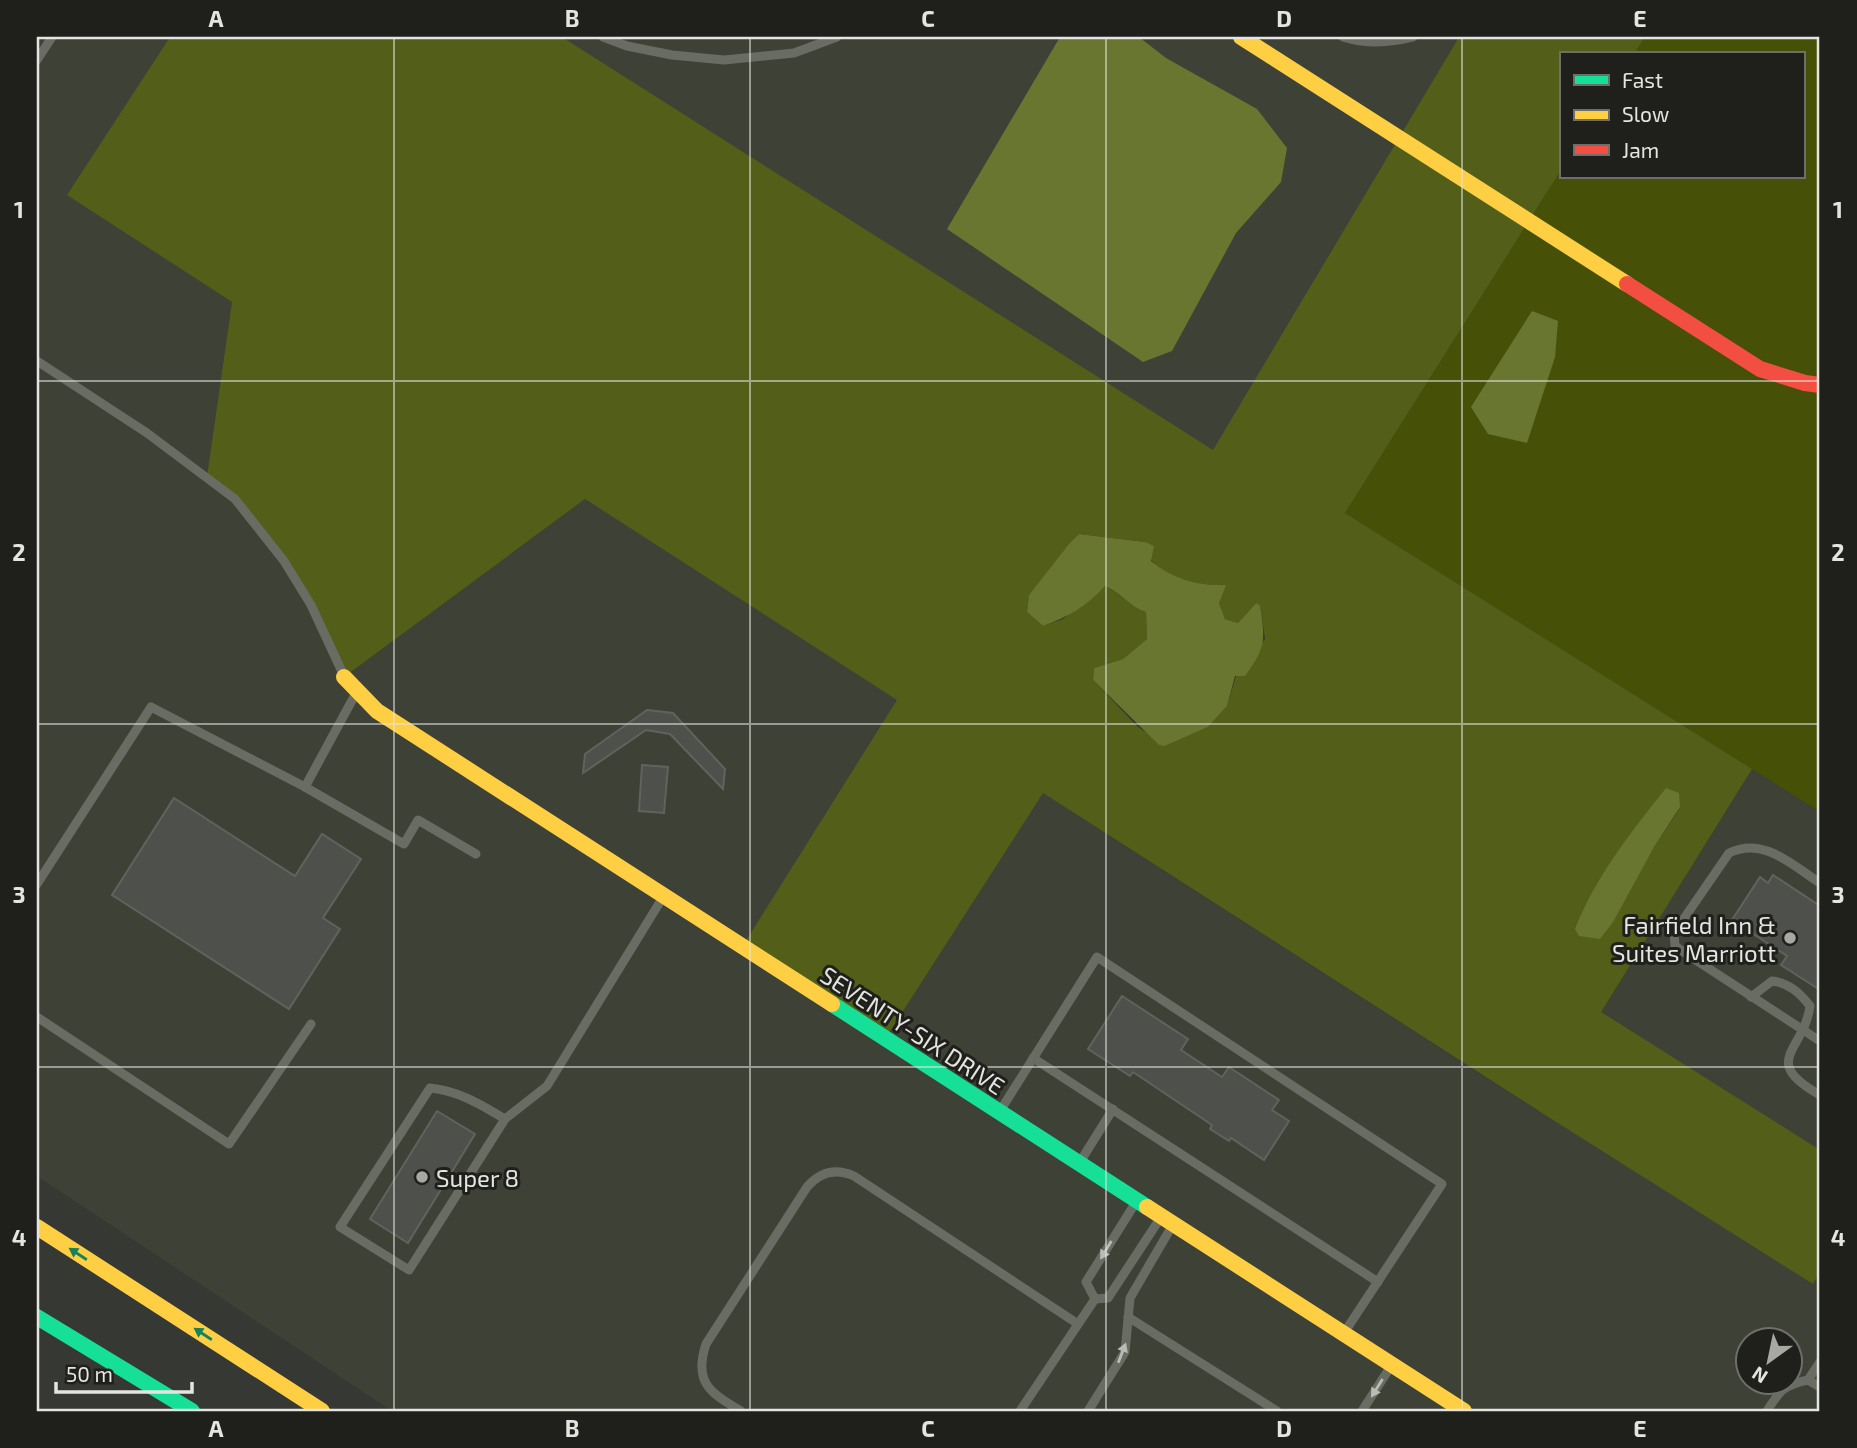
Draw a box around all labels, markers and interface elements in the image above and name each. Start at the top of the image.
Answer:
text: A [208,4,224,32]
text: B [565,4,579,32]
text: C [921,4,935,32]
text: D [1276,4,1292,32]
text: E [1633,4,1647,32]
legend [1560,52,1804,178]
text: Fast [1622,67,1663,92]
text: Slow [1622,101,1669,126]
text: Jam [1622,137,1659,162]
text: 1 [14,195,24,223]
text: 1 [1833,195,1843,223]
text: 2 [12,538,26,566]
text: 2 [1831,538,1845,566]
text: 3 [12,880,26,908]
text: 3 [1831,880,1845,908]
place label: Fairfield Inn & Suites Marriott [1612,910,1776,967]
marker: Fairfield Inn & Suites Marriott [1782,930,1798,946]
street label: SEVENTY-SIX DRIVE [816,960,1010,1100]
place label: Super 8 [436,1163,519,1192]
marker: Super 8 [414,1169,430,1185]
text: 4 [12,1223,26,1251]
text: 4 [1831,1223,1845,1251]
one-way arrow [1100,1240,1113,1259]
one-way arrow [69,1247,88,1260]
north arrow [1734,1326,1804,1396]
one-way arrow [193,1328,213,1341]
one-way arrow [1117,1342,1128,1363]
scale bar [56,1350,192,1394]
text: 50 m [66,1361,113,1386]
text: N [1747,1362,1771,1389]
one-way arrow [1371,1378,1384,1398]
text: A [208,1414,224,1442]
text: B [565,1414,579,1442]
text: C [921,1414,935,1442]
text: D [1276,1414,1292,1442]
text: E [1633,1414,1647,1442]

